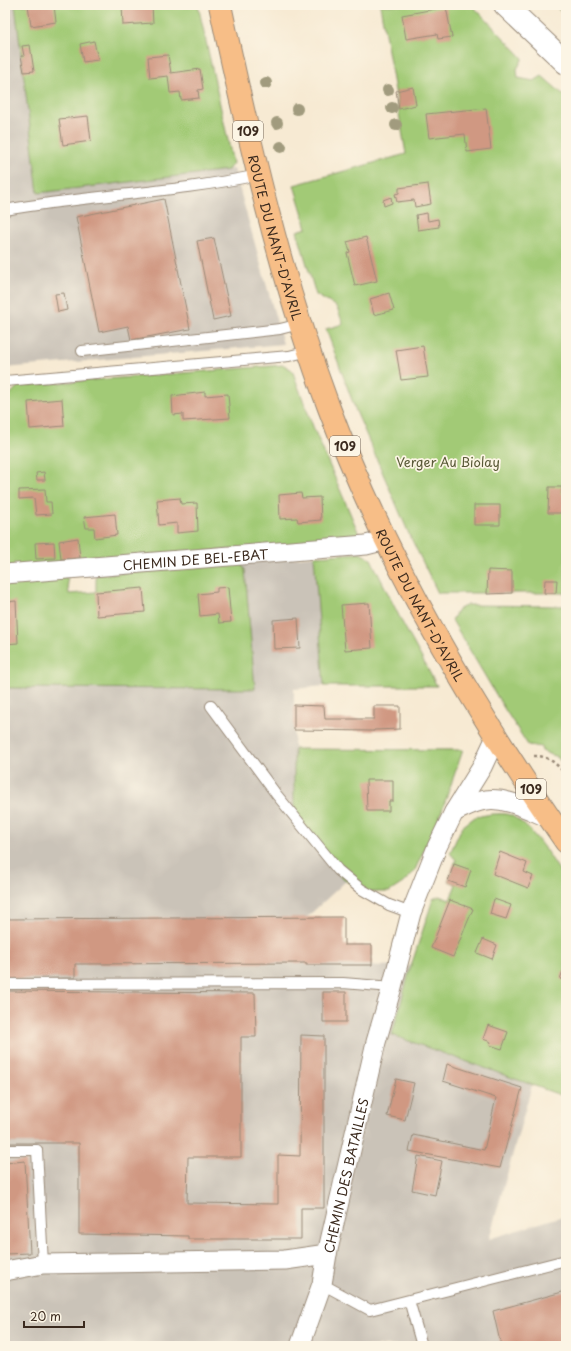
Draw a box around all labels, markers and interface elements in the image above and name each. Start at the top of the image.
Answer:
road number: 109 [233,121,263,141]
street label: ROUTE DU NANT-D'AVRIL [244,153,308,323]
road number: 109 [330,436,360,456]
park label: Verger Au Biolay [396,452,500,471]
street label: ROUTE DU NANT-D'AVRIL [372,525,470,685]
street label: CHEMIN DE BEL-EBAT [122,543,269,574]
road number: 109 [516,779,546,799]
street label: CHEMIN DES BATAILLES [318,1096,372,1255]
scale bar [24,1303,84,1329]
text: 20 m [30,1307,61,1325]

